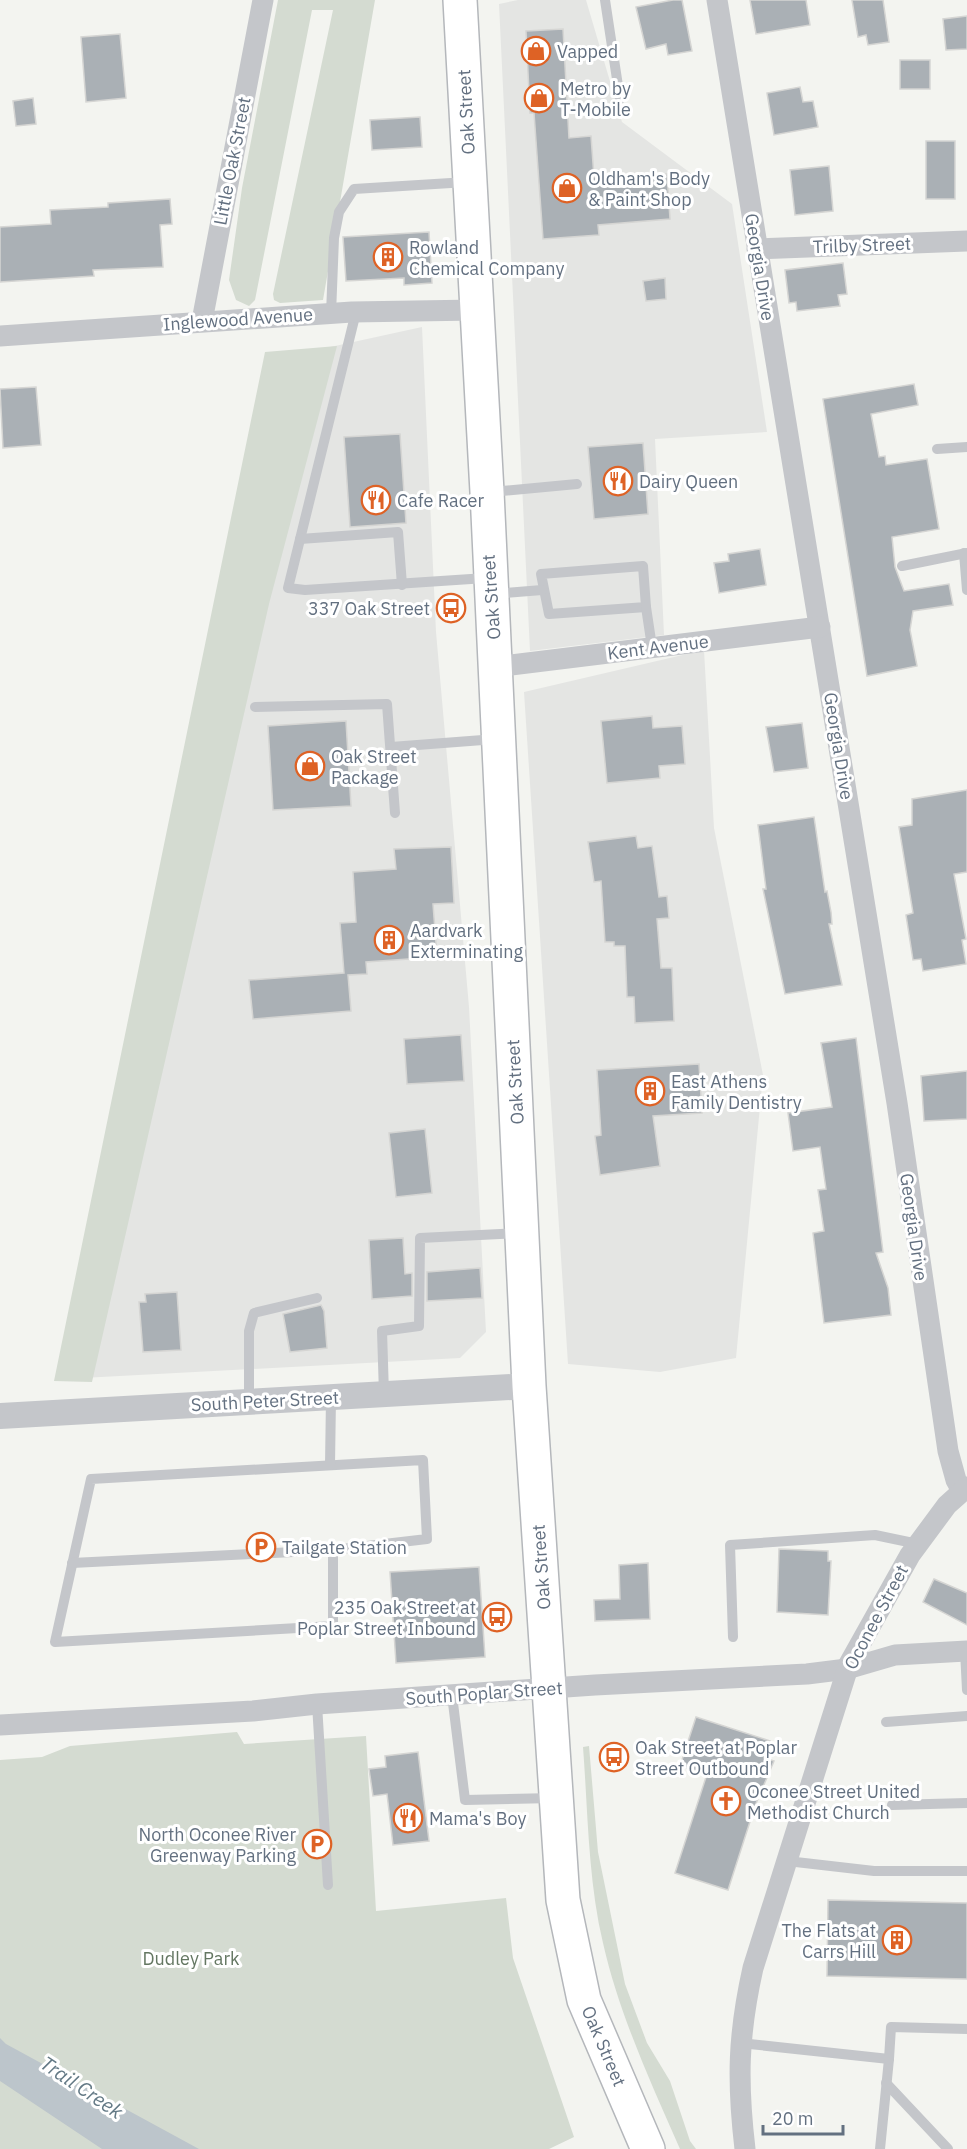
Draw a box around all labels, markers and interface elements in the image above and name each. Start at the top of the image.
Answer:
shop icon: Vapped [520,35,552,67]
place label: Vapped [557,40,618,63]
street label: Oak Street [452,69,480,155]
place label: Metro by T-Mobile [560,77,631,121]
shop icon: Metro by T-Mobile [523,82,555,114]
street label: Little Oak Street [208,95,256,227]
place label: Oldham's Body & Paint Shop [588,167,710,211]
shop icon: Oldham's Body & Paint Shop [551,172,583,204]
street label: Georgia Drive [740,212,780,322]
street label: Trilby Street [812,232,912,258]
place label: Rowland Chemical Company [409,236,564,280]
building icon: Rowland Chemical Company [372,241,404,273]
street label: Inglewood Avenue [162,302,314,336]
restaurant icon: Dairy Queen [602,465,634,497]
place label: Dairy Queen [639,470,738,493]
restaurant icon: Cafe Racer [360,484,392,516]
place label: Cafe Racer [397,489,484,512]
street label: Oak Street [477,554,505,640]
bus stop icon: 337 Oak Street [435,592,467,624]
place label: 337 Oak Street [308,597,430,620]
street label: Kent Avenue [606,629,710,665]
street label: Georgia Drive [819,691,859,801]
place label: Oak Street Package [331,745,416,789]
shop icon: Oak Street Package [294,750,326,782]
place label: Aardvark Exterminating [410,919,523,963]
building icon: Aardvark Exterminating [373,924,405,956]
street label: Oak Street [501,1039,529,1125]
place label: East Athens Family Dentistry [671,1070,802,1114]
building icon: East Athens Family Dentistry [634,1075,666,1107]
street label: Georgia Drive [895,1172,933,1282]
street label: South Peter Street [190,1386,340,1416]
street label: Oak Street [527,1524,555,1610]
parking icon: Tailgate Station [245,1531,277,1563]
place label: Tailgate Station [282,1536,407,1559]
street label: Oconee Street [839,1561,913,1673]
place label: 235 Oak Street at Poplar Street Inbound [297,1596,476,1640]
bus stop icon: 235 Oak Street at Poplar Street Inbound [481,1601,513,1633]
street label: South Poplar Street [405,1676,563,1710]
place label: Oak Street at Poplar Street Outbound [635,1736,797,1780]
bus stop icon: Oak Street at Poplar Street Outbound [598,1741,630,1773]
place label: Oconee Street United Methodist Church [747,1780,920,1824]
church icon: Oconee Street United Methodist Church [710,1785,742,1817]
restaurant icon: Mama's Boy [392,1802,424,1834]
place label: Mama's Boy [429,1807,526,1830]
place label: North Oconee River Greenway Parking [139,1823,296,1867]
parking icon: North Oconee River Greenway Parking [301,1828,333,1860]
place label: The Flats at Carrs Hill [782,1919,876,1963]
building icon: The Flats at Carrs Hill [881,1924,913,1956]
park label: Dudley Park [142,1947,240,1970]
street label: Oak Street [577,2002,631,2090]
water label: Trail Creek [35,2049,129,2125]
scale bar [763,2098,842,2136]
text: 20 m [772,2107,814,2130]

